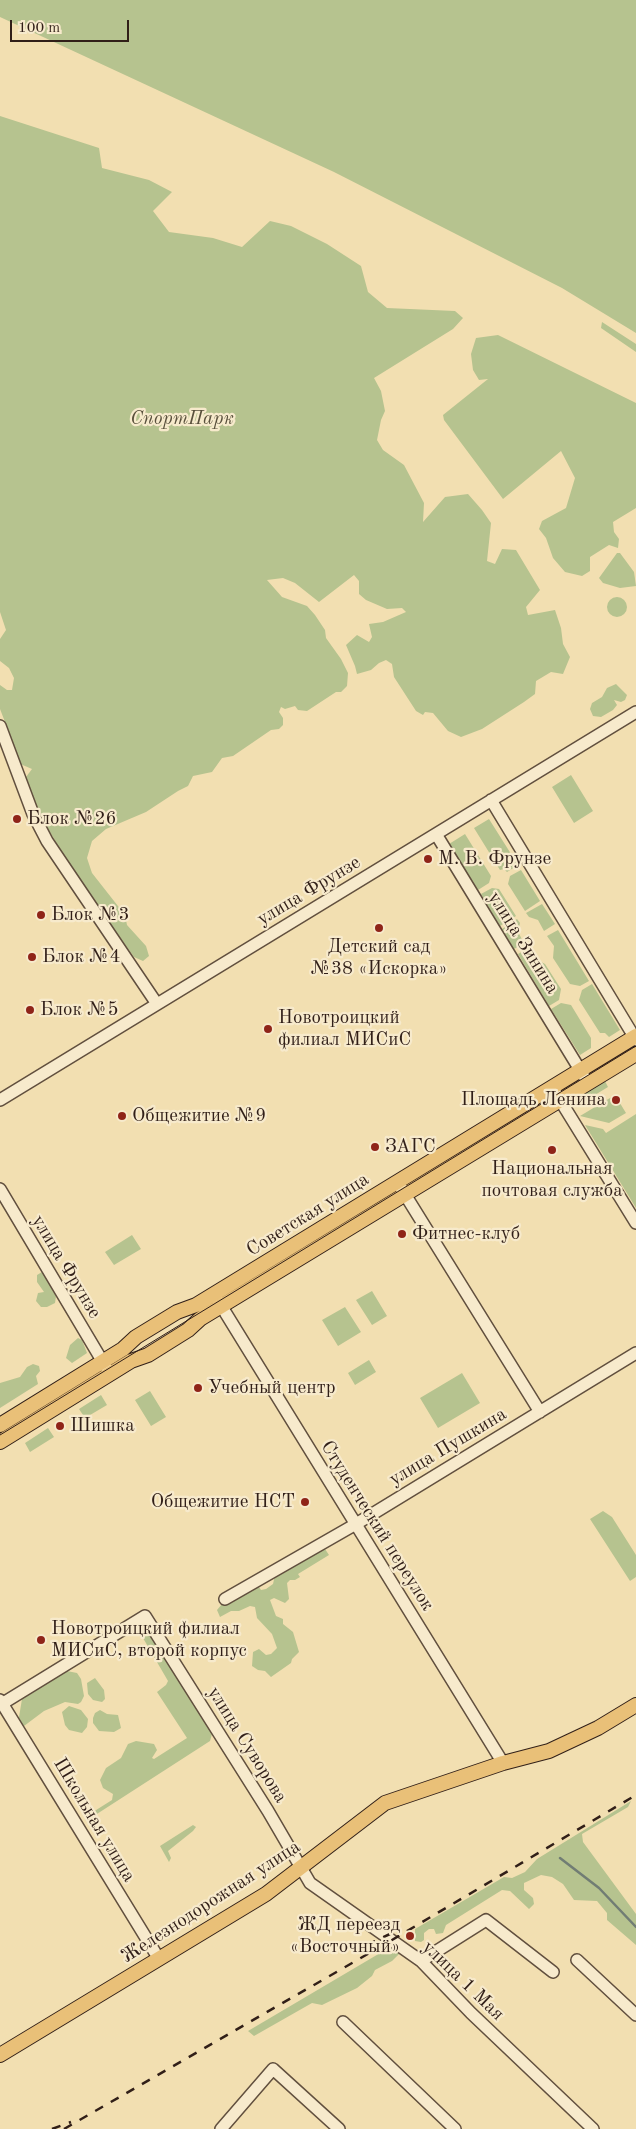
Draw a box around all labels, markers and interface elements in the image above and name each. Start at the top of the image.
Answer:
scale bar [12,10,131,42]
text: 100 m [18,21,60,36]
park label: СпортПарк [130,408,234,430]
place label: Блок №26 [27,808,117,830]
marker: Блок №26 [11,813,23,825]
place label: М. В. Фрунзе [438,848,551,870]
street label: улица Фрунзе [253,851,365,931]
marker: М. В. Фрунзе [422,853,434,865]
street label: улица Зинина [482,888,564,998]
place label: Блок №3 [51,904,130,926]
marker: Блок №3 [35,909,47,921]
marker: Детский сад №38 «Искорка» [373,922,385,934]
place label: Детский сад №38 «Искорка» [311,936,447,980]
place label: Блок №4 [42,946,121,968]
marker: Блок №4 [26,951,38,963]
place label: Блок №5 [40,999,119,1021]
marker: Блок №5 [24,1004,36,1016]
place label: Новотроицкий филиал МИСиС [278,1007,411,1051]
marker: Новотроицкий филиал МИСиС [262,1023,274,1035]
place label: Площадь Ленина [461,1089,606,1111]
marker: Площадь Ленина [610,1094,622,1106]
place label: Общежитие №9 [132,1105,266,1127]
marker: Общежитие №9 [116,1110,128,1122]
place label: ЗАГС [385,1136,436,1158]
marker: ЗАГС [369,1141,381,1153]
marker: Национальная почтовая служба [546,1144,558,1156]
place label: Национальная почтовая служба [481,1158,623,1202]
street label: Советская улица [243,1168,373,1262]
street label: улица Фрунзе [26,1211,106,1323]
place label: Фитнес-клуб [412,1223,520,1245]
marker: Фитнес-клуб [396,1228,408,1240]
place label: Учебный центр [208,1377,336,1399]
marker: Учебный центр [192,1382,204,1394]
street label: улица Пушкина [385,1403,511,1491]
place label: Шишка [70,1415,135,1437]
marker: Шишка [54,1420,66,1432]
street label: Студенческий переулок [315,1437,439,1615]
place label: Общежитие НСТ [151,1491,295,1513]
marker: Общежитие НСТ [299,1496,311,1508]
place label: Новотроицкий филиал МИСиС, второй корпус [51,1618,247,1662]
marker: Новотроицкий филиал МИСиС, второй корпус [35,1634,47,1646]
street label: улица Суворова [202,1683,292,1807]
street label: Школьная улица [48,1754,140,1886]
street label: Железнодорожная улица [117,1836,305,1968]
place label: ЖД переезд «Восточный» [290,1914,400,1958]
marker: ЖД переезд «Восточный» [404,1930,416,1942]
street label: улица 1 Мая [417,1936,509,2026]

